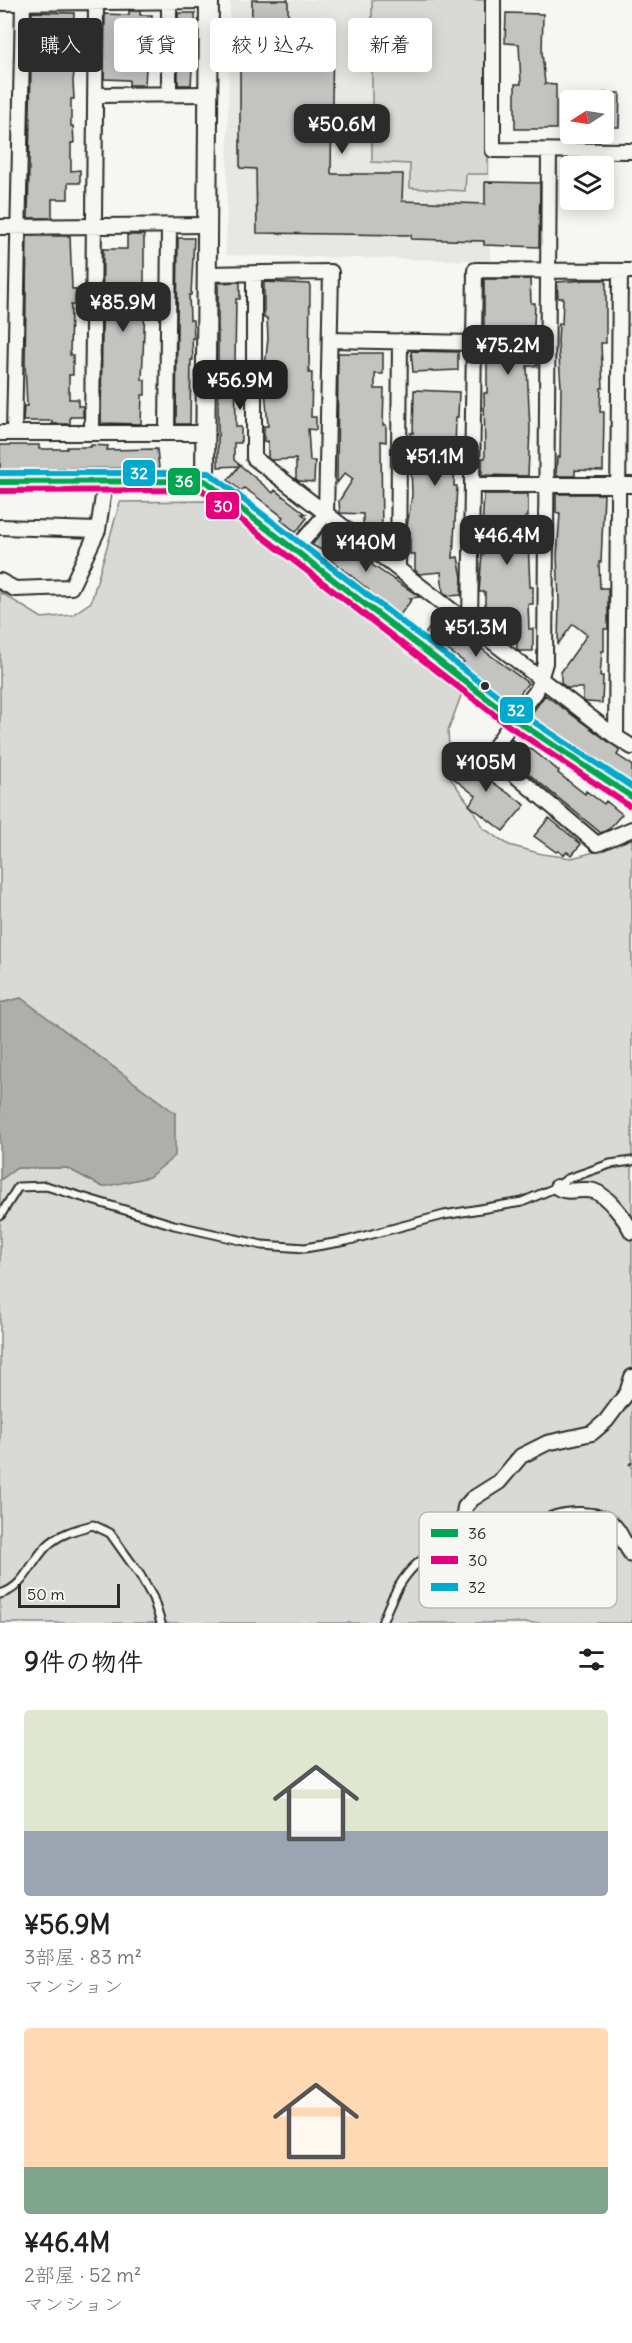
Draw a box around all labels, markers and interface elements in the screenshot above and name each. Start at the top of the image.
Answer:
chip: 購入 [18,18,102,72]
chip: 賃貸 [114,18,198,72]
chip: 絞り込み [210,18,336,72]
chip: 新着 [348,18,432,72]
north arrow [560,90,614,144]
map controls [560,90,614,210]
pin: ¥50.6M [293,104,391,155]
text: ¥50.6M [308,111,376,136]
button: layers [560,156,614,210]
pin: ¥85.9M [74,282,172,333]
text: ¥85.9M [90,289,156,314]
pin: ¥75.2M [459,325,557,376]
text: ¥75.2M [476,332,540,357]
pin: ¥56.9M [191,360,289,411]
text: ¥56.9M [207,367,273,392]
pin: ¥51.1M [386,436,484,487]
text: ¥51.1M [406,443,464,468]
line badge: 32 [122,459,156,487]
text: 32 [130,463,148,483]
line badge: 36 [167,467,201,496]
text: 36 [175,471,193,491]
line badge: 30 [205,491,240,520]
text: 30 [213,496,233,516]
pin: ¥46.4M [458,515,556,566]
pin: ¥140M [324,522,408,573]
text: ¥46.4M [474,522,540,547]
text: ¥140M [336,529,396,554]
pin: ¥51.3M [427,607,525,658]
text: ¥51.3M [445,614,507,639]
unlabelled marker [479,680,491,692]
line badge: 32 [499,696,534,724]
text: 32 [507,700,525,720]
pin: ¥105M [444,742,528,793]
text: ¥105M [456,749,516,774]
legend [419,1512,617,1608]
text: 36 [468,1523,486,1543]
text: 30 [468,1550,488,1570]
text: 32 [468,1577,486,1597]
scale bar [18,1581,120,1608]
text: 50 m [27,1584,65,1604]
icon: filters [575,1643,608,1676]
text: 9件の物件 [24,1645,143,1678]
icon: home [262,1749,370,1857]
text: ¥56.9M [24,1908,111,1941]
text: 3部屋 · 83 m² [24,1944,142,1969]
text: マンション [24,1973,123,1998]
icon: home [262,2067,370,2175]
text: ¥46.4M [24,2226,110,2259]
text: 2部屋 · 52 m² [24,2262,141,2287]
text: マンション [24,2291,123,2316]

